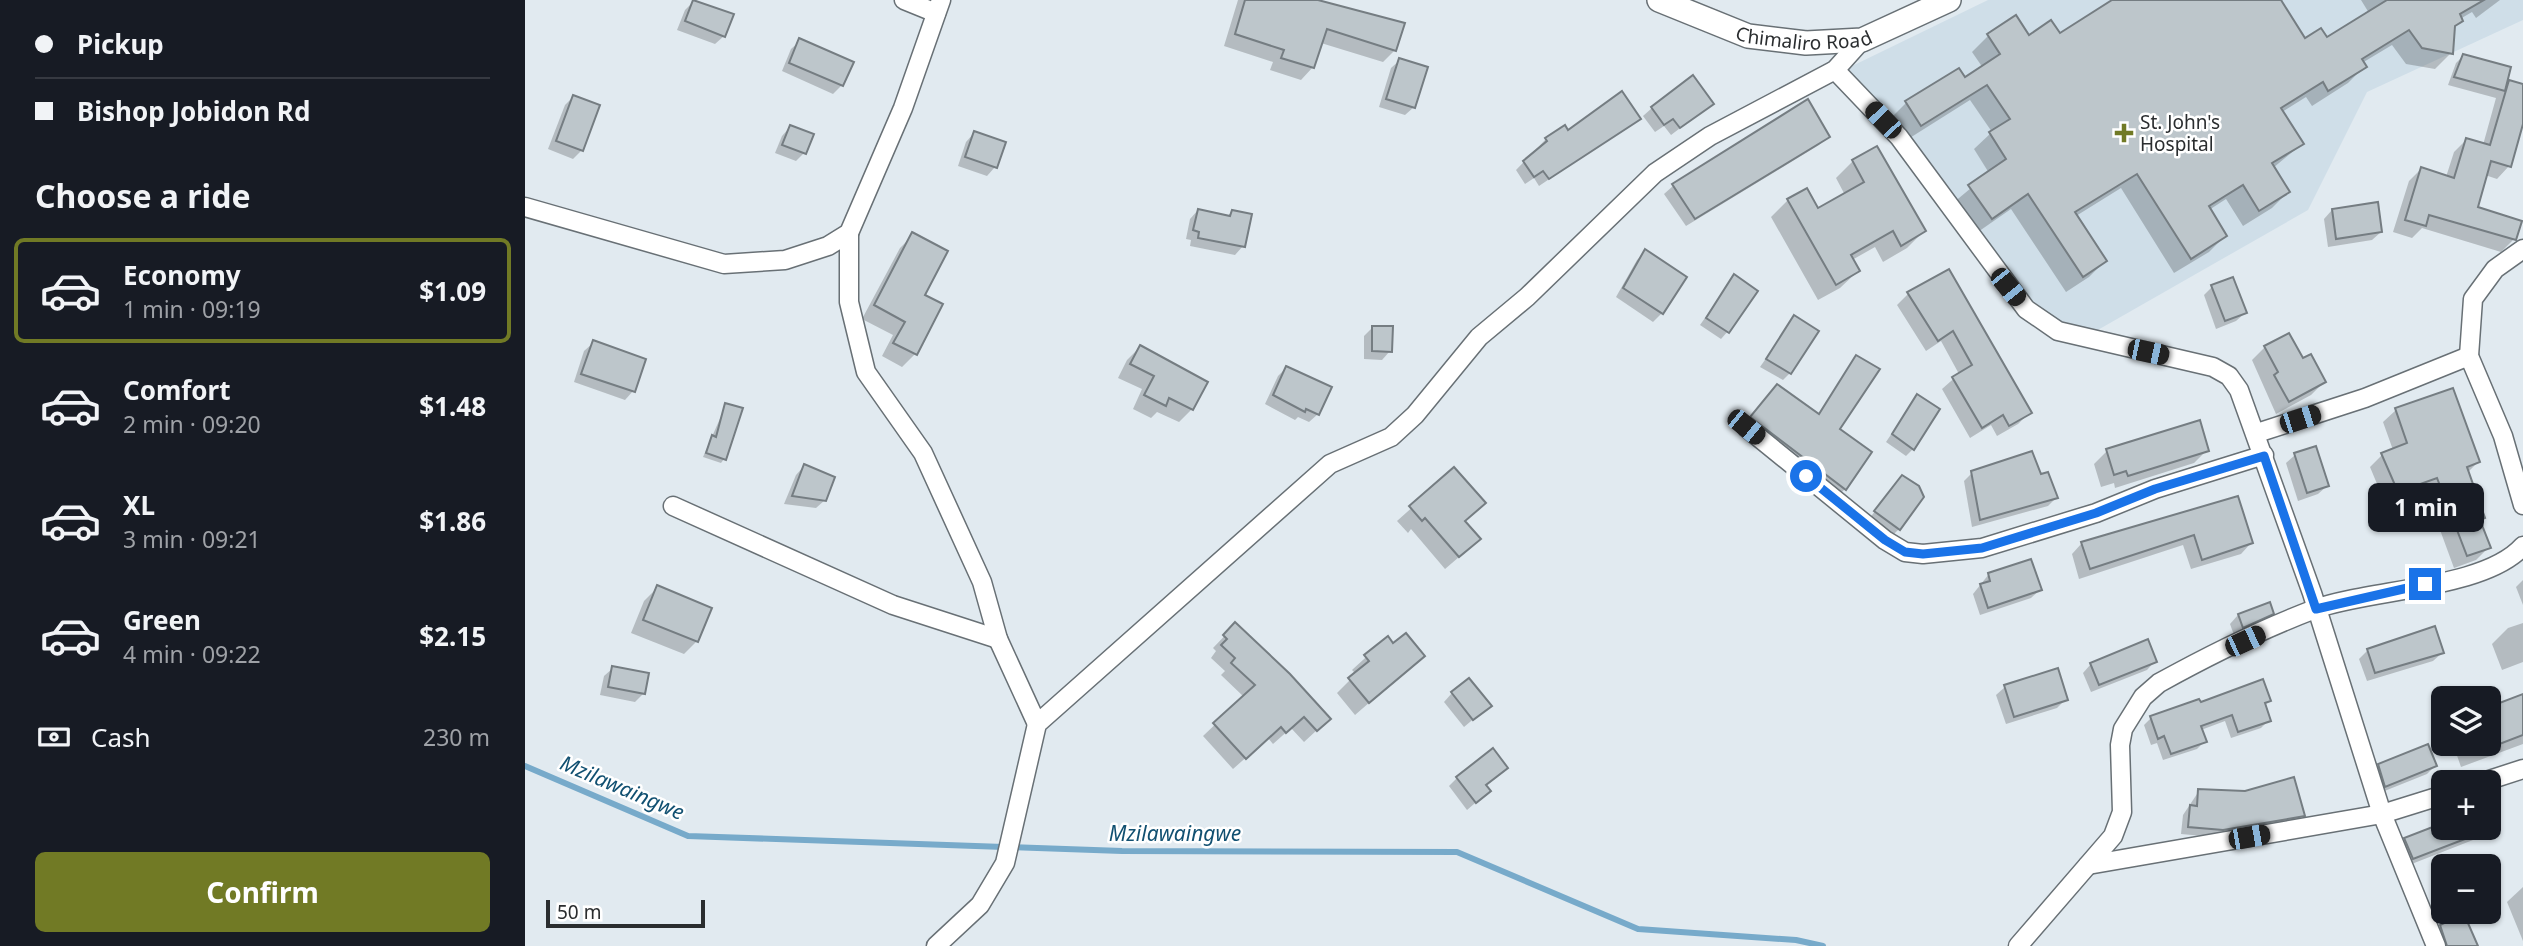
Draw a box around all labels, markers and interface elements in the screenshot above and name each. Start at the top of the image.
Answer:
street label: Chimaliro Road [1732,19,1876,56]
text: Pickup [77,26,164,62]
text: Bishop Jobidon Rd [77,93,310,129]
car [1861,98,1906,142]
place label: St. John's Hospital [2140,109,2220,157]
marker: St. John's Hospital [2114,123,2134,143]
text: Choose a ride [35,174,251,217]
text: Economy [123,257,241,293]
icon: car [39,259,102,322]
car [1987,264,2030,310]
text: $1.09 [419,273,486,309]
text: 1 min · 09:19 [123,293,261,325]
car [2126,337,2171,367]
text: Comfort [123,372,231,408]
icon: car [39,374,102,437]
text: $1.48 [419,388,486,424]
car [2277,403,2324,435]
car [1724,406,1769,448]
text: 2 min · 09:20 [123,408,261,440]
route start [1790,460,1822,492]
callout: 1 min [2367,482,2483,532]
text: XL [123,487,155,523]
icon: car [39,489,102,552]
text: 1 min [2394,491,2458,523]
text: $1.86 [419,503,486,539]
text: 3 min · 09:21 [123,523,261,555]
route end [2409,568,2441,600]
text: Green [123,602,201,638]
icon: car [39,604,102,667]
text: $2.15 [419,618,486,654]
car [2222,623,2269,659]
text: 4 min · 09:22 [123,638,261,670]
map controls [2431,686,2501,924]
button: layers [2431,686,2501,756]
icon: cash [35,718,73,756]
text: Cash [91,719,151,755]
text: 230 m [423,721,490,753]
water label: Mzilawaingwe [556,748,689,826]
button: + [2431,770,2501,840]
water label: Mzilawaingwe [1109,819,1241,847]
car [2227,823,2272,851]
button: Confirm [35,852,490,932]
button: − [2431,854,2501,924]
scale bar [546,897,705,929]
text: 50 m [557,899,601,925]

